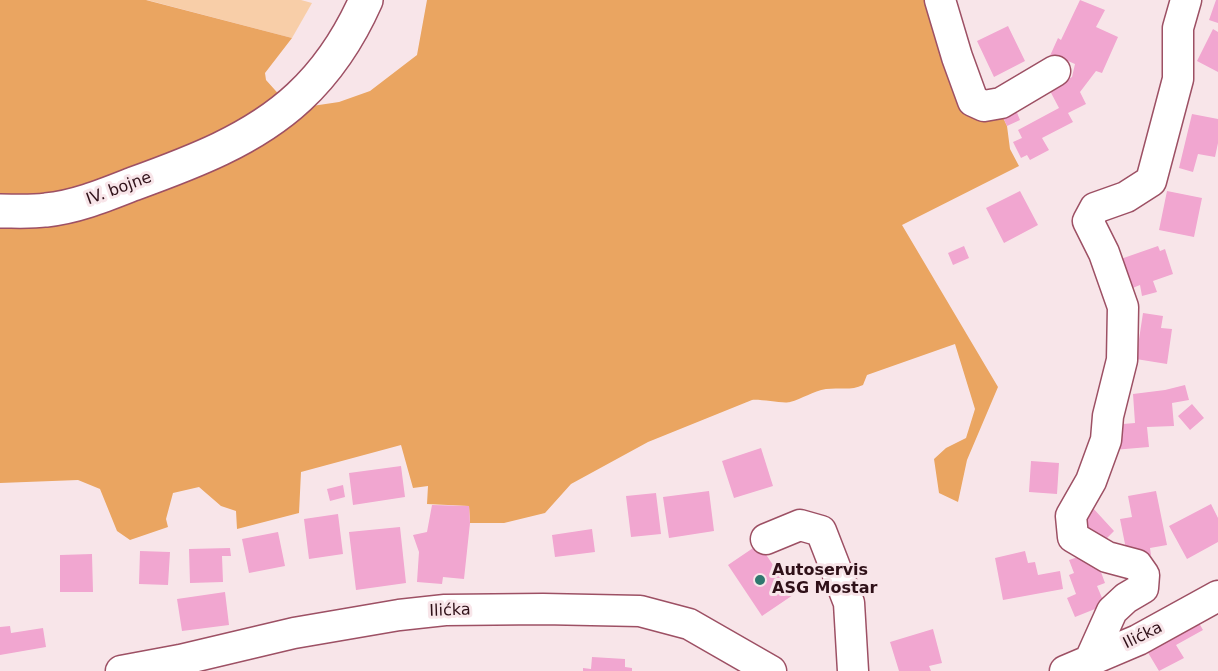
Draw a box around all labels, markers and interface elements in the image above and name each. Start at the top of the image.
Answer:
street label: IV. bojne [84,168,154,210]
place label: Autoservis ASG Mostar [772,561,877,599]
marker: Autoservis ASG Mostar [753,573,767,587]
street label: Ilićka [429,601,471,621]
street label: Ilićka [1120,618,1166,654]

